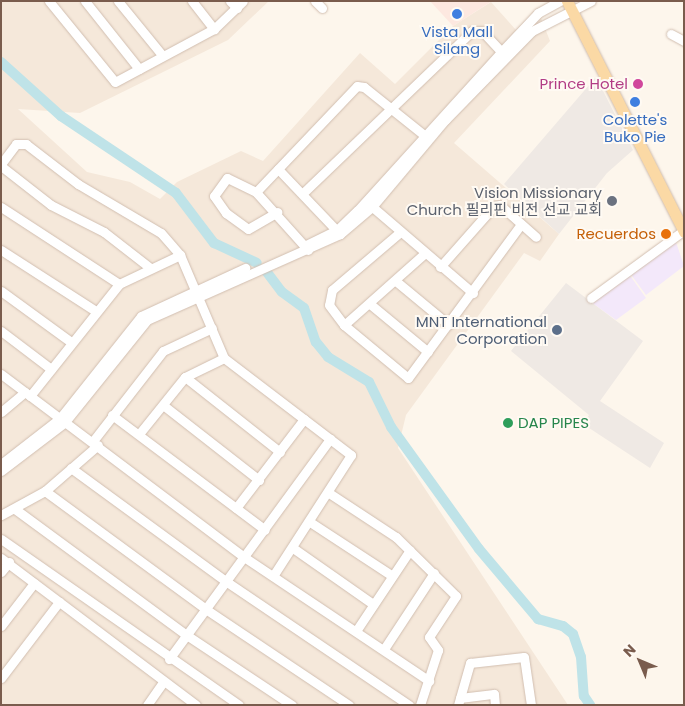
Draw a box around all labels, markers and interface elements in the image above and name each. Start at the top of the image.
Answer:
marker: Vista Mall Silang [451,8,463,20]
place label: Vista Mall Silang [421,22,493,57]
place label: Prince Hotel [540,75,628,93]
marker: Prince Hotel [632,78,644,90]
marker: Colette's Buko Pie [629,96,641,108]
place label: Colette's Buko Pie [603,110,667,145]
place label: Vision Missionary Church 필리핀 비전 선교 교회 [407,183,602,218]
marker: Vision Missionary Church 필리핀 비전 선교 교회 [606,195,618,207]
place label: Recuerdos [576,225,656,243]
marker: Recuerdos [660,228,672,240]
place label: MNT International Corporation [416,312,547,347]
marker: MNT International Corporation [551,324,563,336]
place label: DAP PIPES [518,414,589,432]
marker: DAP PIPES [502,417,514,429]
north arrow [615,636,665,686]
text: N [619,640,640,661]

